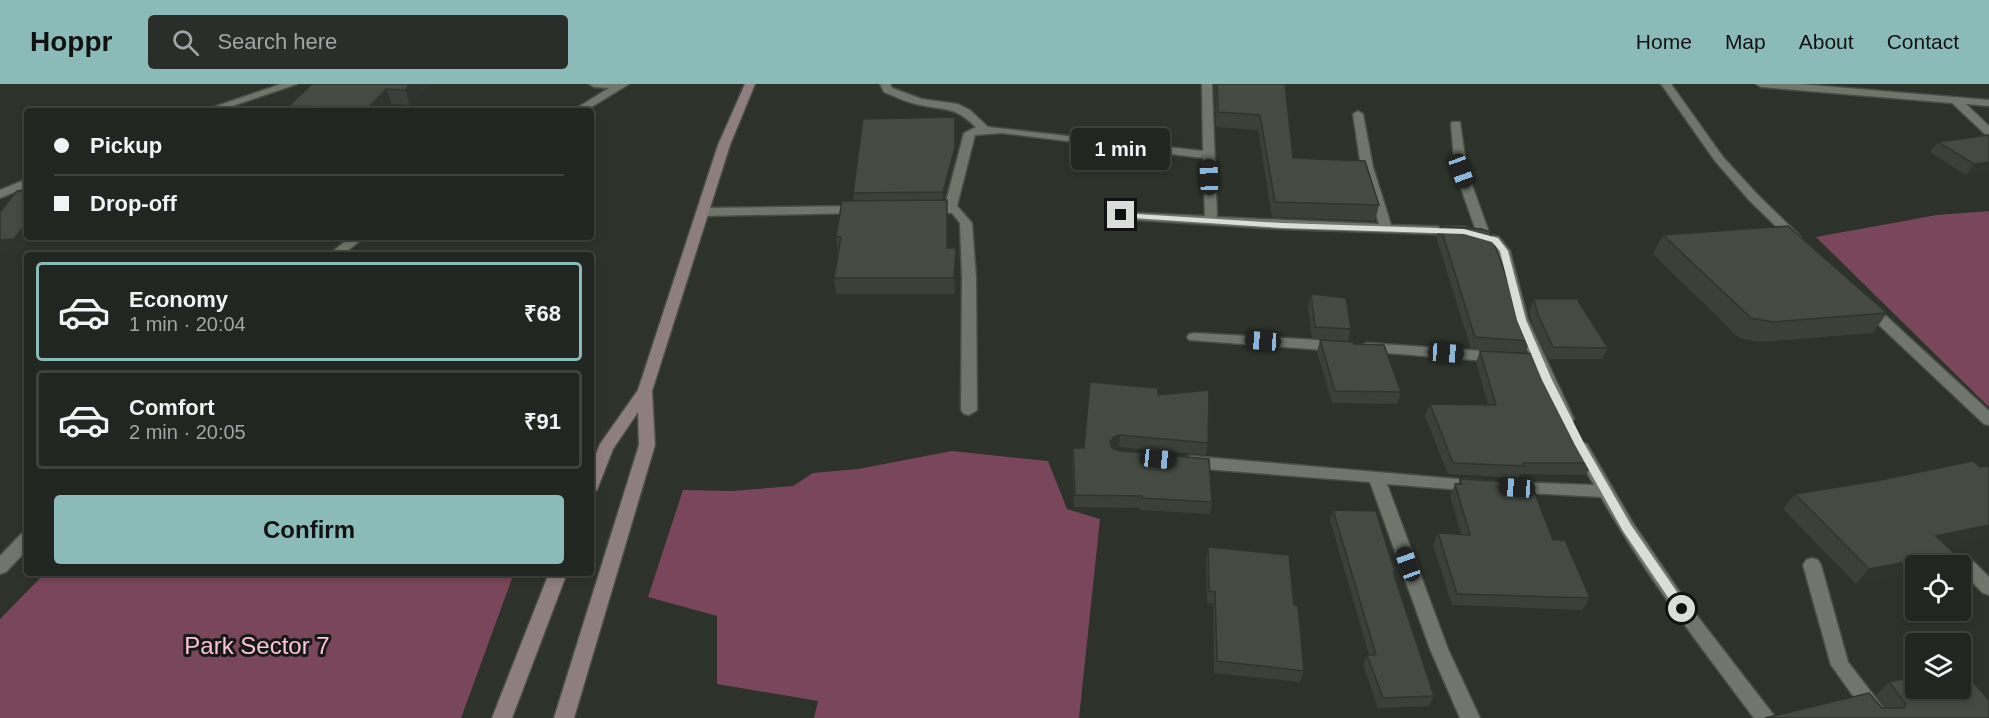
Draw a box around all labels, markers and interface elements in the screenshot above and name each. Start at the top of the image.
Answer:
search box [148,15,568,69]
text: Hoppr [30,26,112,57]
icon: search [169,26,202,59]
text: Search here [217,29,337,54]
text: Home [1636,30,1692,53]
text: Map [1725,30,1766,53]
text: About [1799,30,1854,53]
text: Contact [1887,30,1959,53]
callout: 1 min [1072,128,1170,170]
text: Pickup [90,133,162,158]
text: 1 min [1094,138,1147,160]
car [1446,151,1476,191]
car [1199,159,1219,195]
text: Drop-off [90,191,177,216]
route end [1107,201,1134,228]
icon: car [57,285,111,339]
text: Economy [129,287,228,312]
text: ₹68 [524,301,561,326]
text: 1 min · 20:04 [129,313,246,335]
car [1244,331,1282,351]
car [1427,343,1465,363]
icon: car [57,393,111,447]
text: Comfort [129,395,215,420]
text: ₹91 [524,409,561,434]
text: 2 min · 20:05 [129,421,246,443]
car [1139,448,1177,470]
car [1498,478,1536,498]
button: Confirm [54,495,564,564]
car [1393,544,1423,584]
map controls [1905,555,1971,699]
button: locate [1905,555,1971,621]
route start [1668,595,1695,622]
park label: Park Sector 7 [184,632,330,659]
button: layers [1905,633,1971,699]

